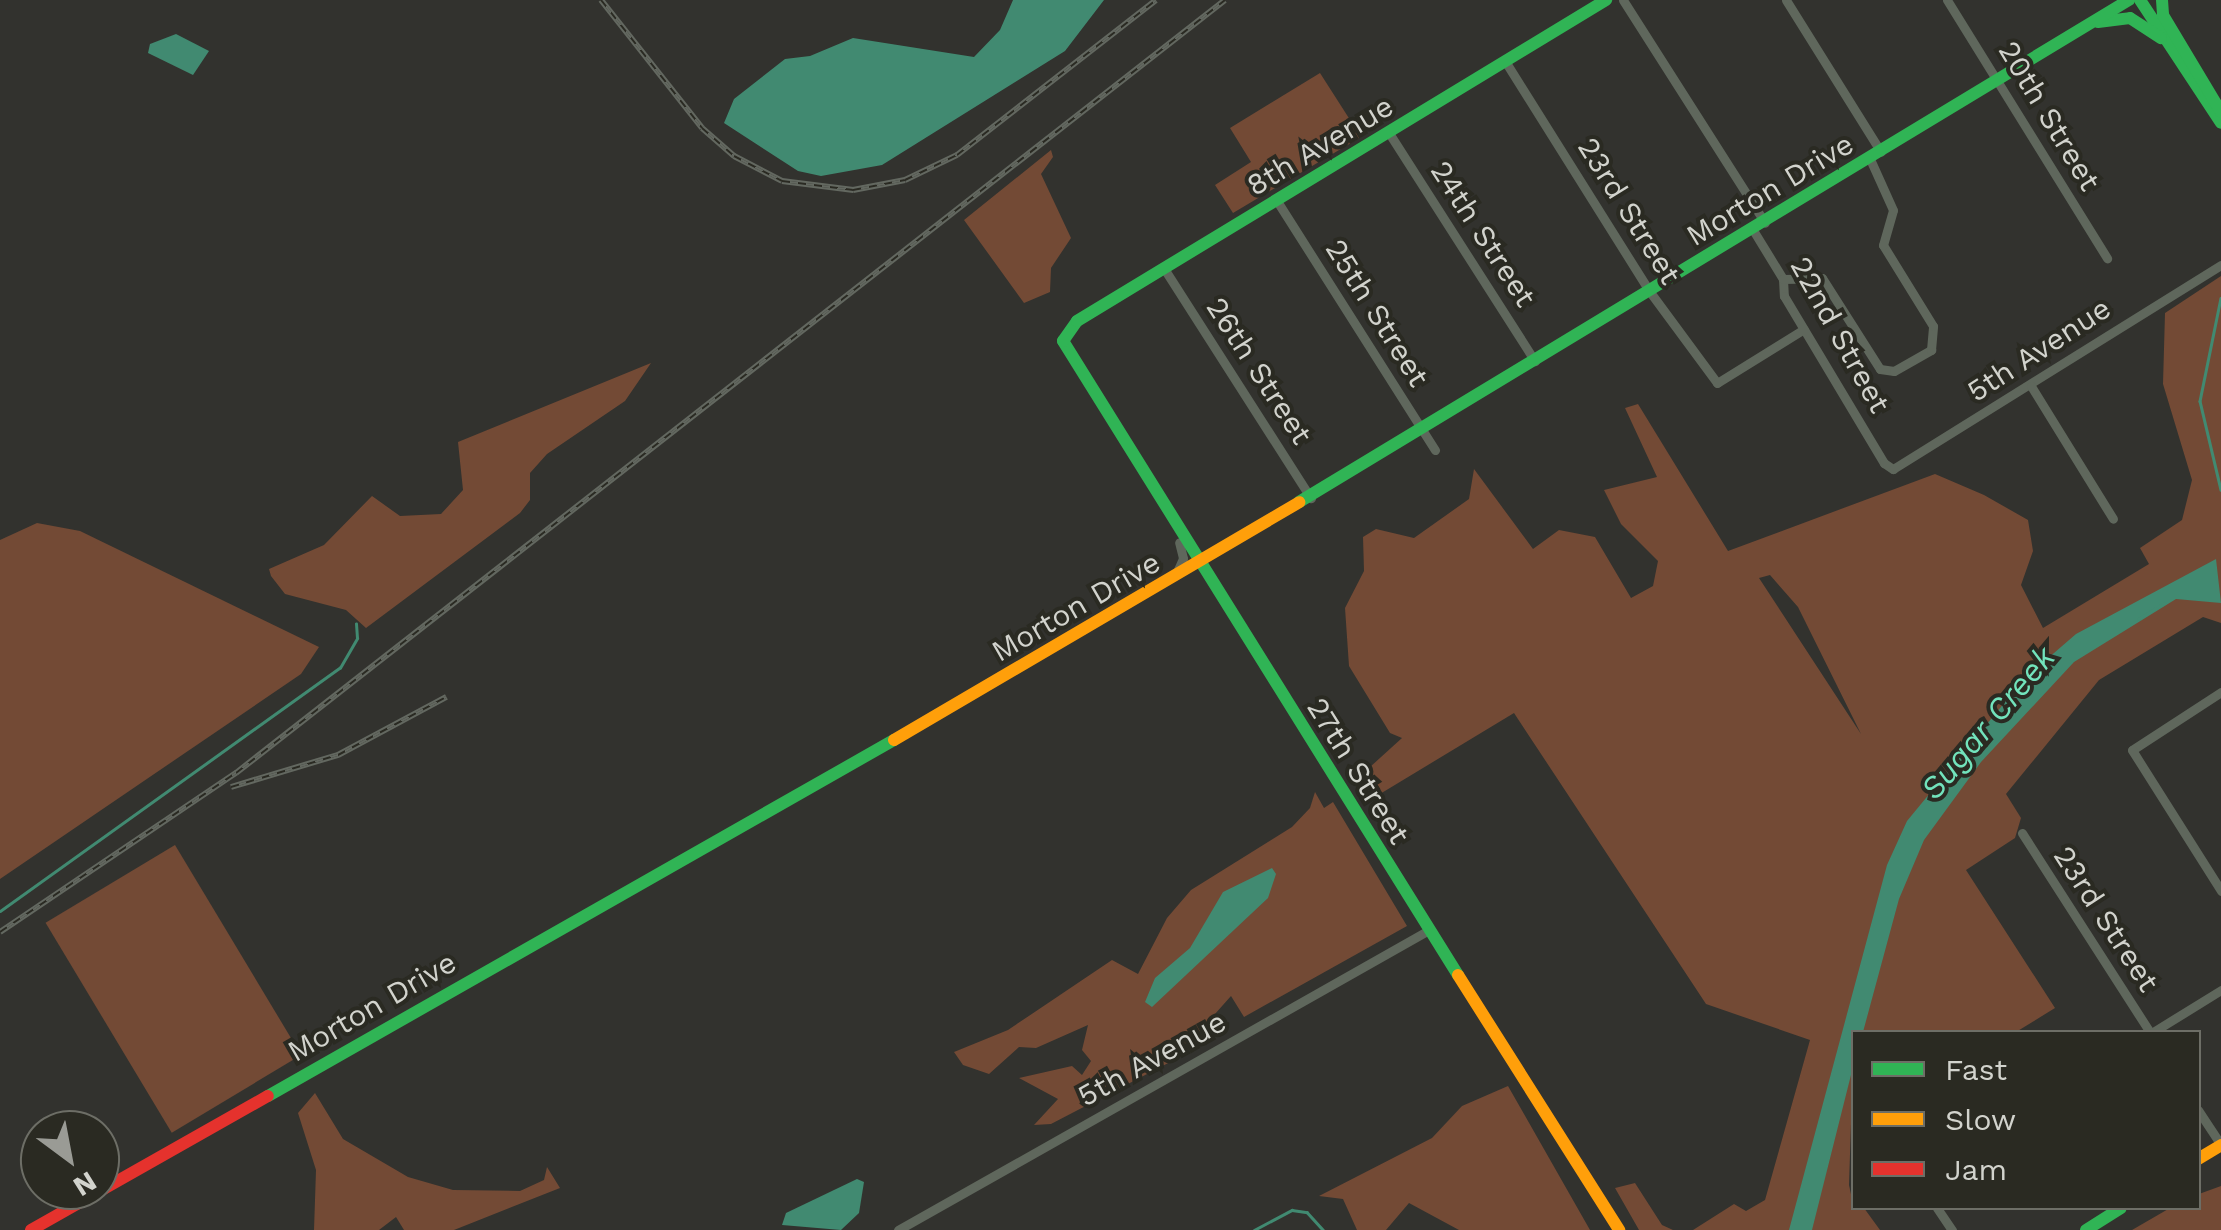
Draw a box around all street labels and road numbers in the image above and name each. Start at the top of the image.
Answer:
street label: 20th Street [1990,35,2108,197]
street label: 8th Avenue [1240,88,1400,204]
street label: Morton Drive [1680,126,1860,254]
street label: 23rd Street [1570,131,1688,291]
street label: 24th Street [1423,154,1543,314]
street label: 25th Street [1318,233,1436,393]
street label: 22nd Street [1782,251,1898,419]
street label: 5th Avenue [1960,290,2118,410]
street label: 26th Street [1198,291,1320,451]
street label: Morton Drive [985,544,1167,670]
street label: 27th Street [1299,691,1417,851]
street label: 23rd Street [2046,840,2166,998]
street label: Morton Drive [281,944,463,1070]
street label: 5th Avenue [1071,1003,1233,1115]

